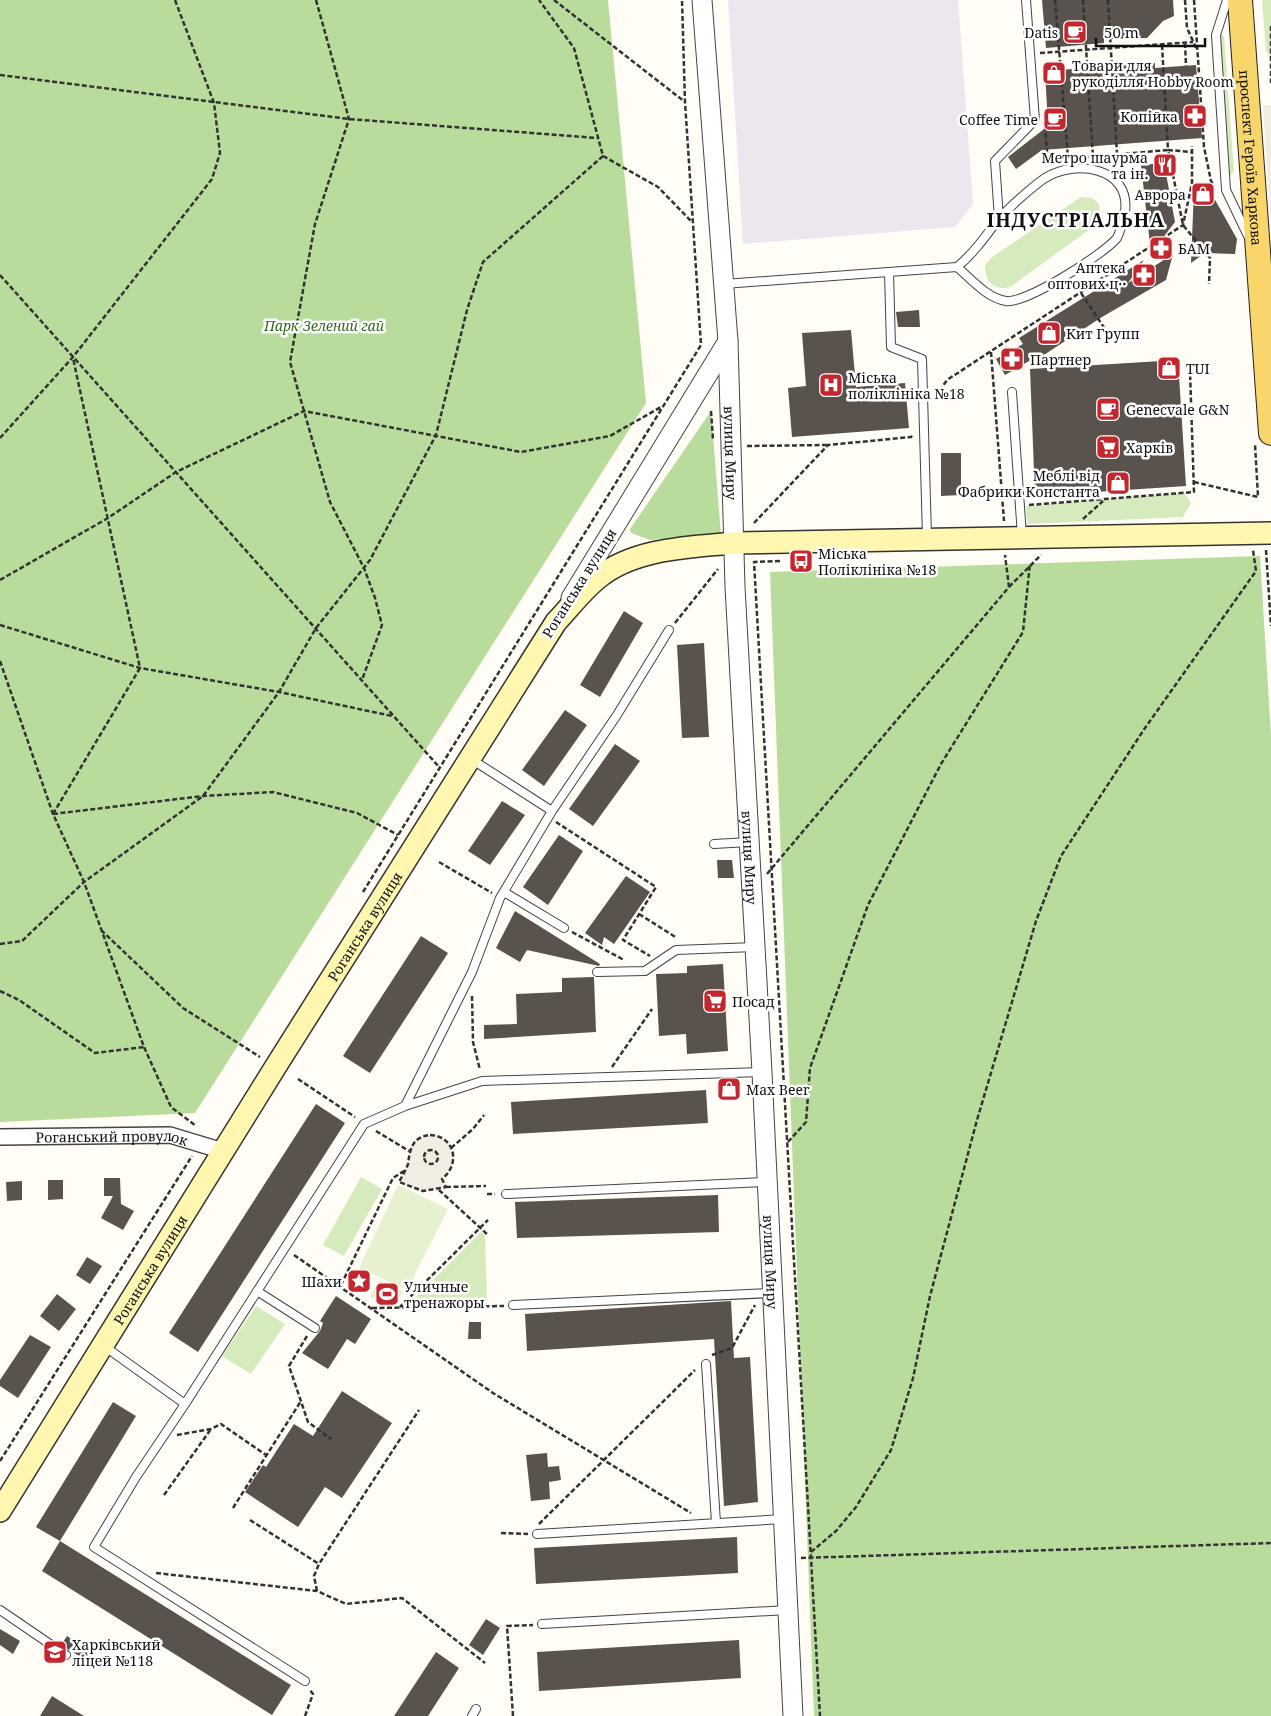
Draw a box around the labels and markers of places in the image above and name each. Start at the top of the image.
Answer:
cafe icon: Datis [1062,19,1088,45]
place label: Datis [1024,23,1058,42]
place label: Товари для рукоділля Hobby Room [1072,56,1234,91]
shop icon: Товари для рукоділля Hobby Room [1041,60,1067,86]
pharmacy icon: Копійка [1182,103,1208,129]
cafe icon: Coffee Time [1042,106,1068,132]
place label: Копійка [1120,107,1178,126]
place label: Coffee Time [959,110,1038,129]
place label: Метро шаурма та ін. [1042,148,1148,183]
restaurant icon: Метро шаурма та ін. [1152,152,1178,178]
shop icon: Аврора [1190,181,1216,207]
place label: Аврора [1135,185,1186,204]
pharmacy icon: БАМ [1148,235,1174,261]
place label: БАМ [1178,239,1210,258]
place label: Аптека оптових ц‥ [1047,258,1126,293]
pharmacy icon: Аптека оптових ц‥ [1131,262,1157,288]
shop icon: Кит Групп [1036,320,1062,346]
place label: Кит Групп [1066,324,1140,343]
pharmacy icon: Партнер [999,346,1025,372]
place label: Партнер [1030,350,1091,369]
shop icon: TUI [1156,355,1182,381]
place label: TUI [1186,359,1210,378]
place label: Міська поліклініка №18 [848,368,965,403]
hospital icon: Міська поліклініка №18 [818,372,844,398]
cafe icon: Genecvale G&N [1095,396,1121,422]
place label: Genecvale G&N [1126,400,1230,419]
supermarket icon: Харків [1095,434,1121,460]
place label: Харків [1126,438,1173,457]
place label: Меблі від Фабрики Константа [958,466,1100,501]
shop icon: Меблі від Фабрики Константа [1105,470,1131,496]
place label: Міська Поліклініка №18 [818,544,936,579]
bus stop icon: Міська Поліклініка №18 [788,548,814,574]
supermarket icon: Посад [702,988,728,1014]
place label: Посад [732,992,775,1011]
shop icon: Max Beer [716,1076,742,1102]
place label: Max Beer [746,1080,810,1099]
place icon: Шахи [346,1268,372,1294]
place label: Шахи [301,1272,342,1291]
place label: Уличные тренажоры [404,1277,485,1312]
sports icon: Уличные тренажоры [374,1281,400,1307]
place label: Харківський ліцей №118 [72,1635,161,1670]
school or university icon: Харківський ліцей №118 [42,1639,68,1665]

